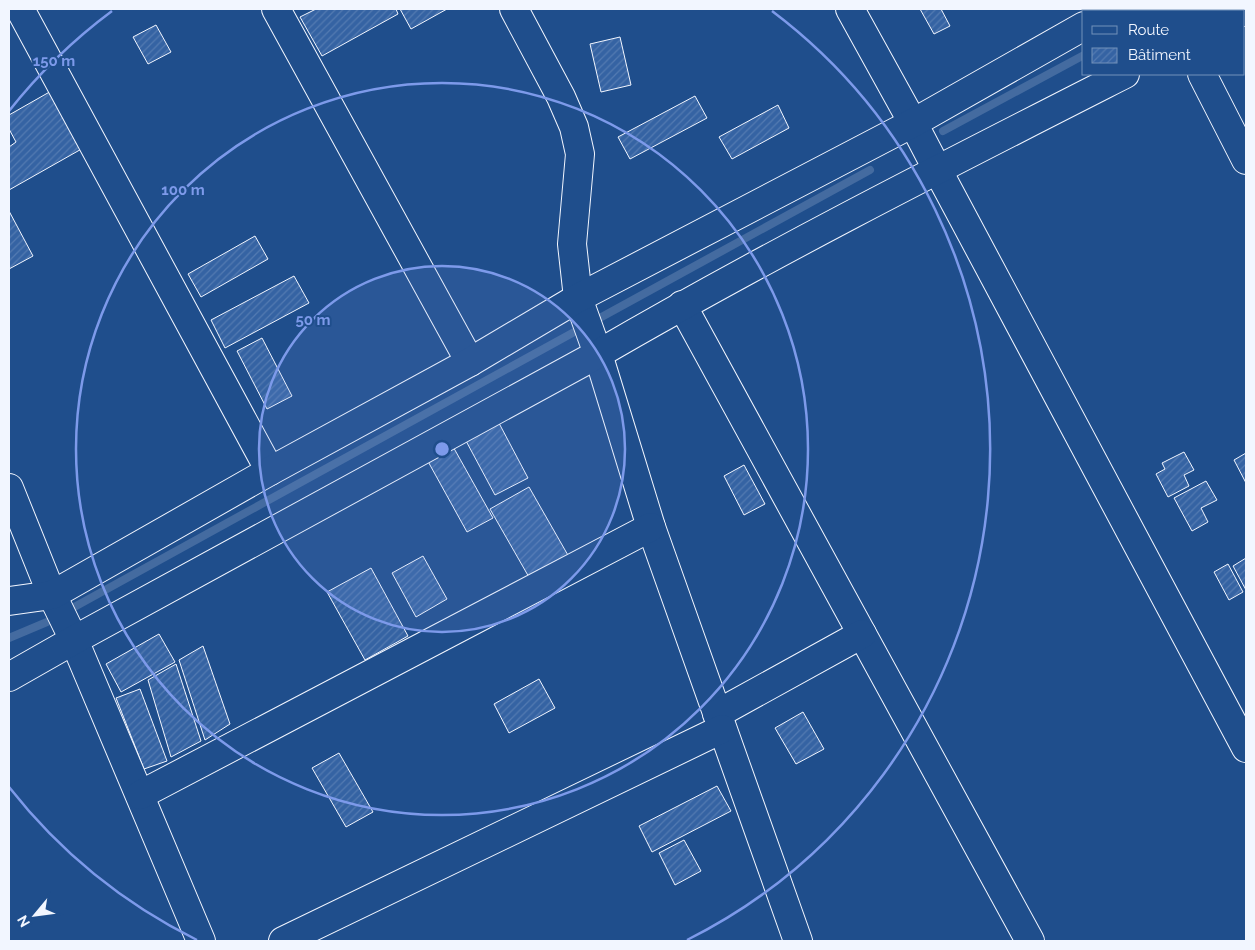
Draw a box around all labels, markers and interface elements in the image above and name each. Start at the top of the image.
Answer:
legend [1082,10,1245,75]
text: Route [1128,21,1169,39]
text: Bâtiment [1128,46,1191,64]
text: 150 m [33,52,75,70]
text: 100 m [161,181,205,199]
text: 50 m [295,311,331,329]
centre of rings [433,440,451,458]
north arrow [10,890,60,940]
text: N [14,913,33,930]

